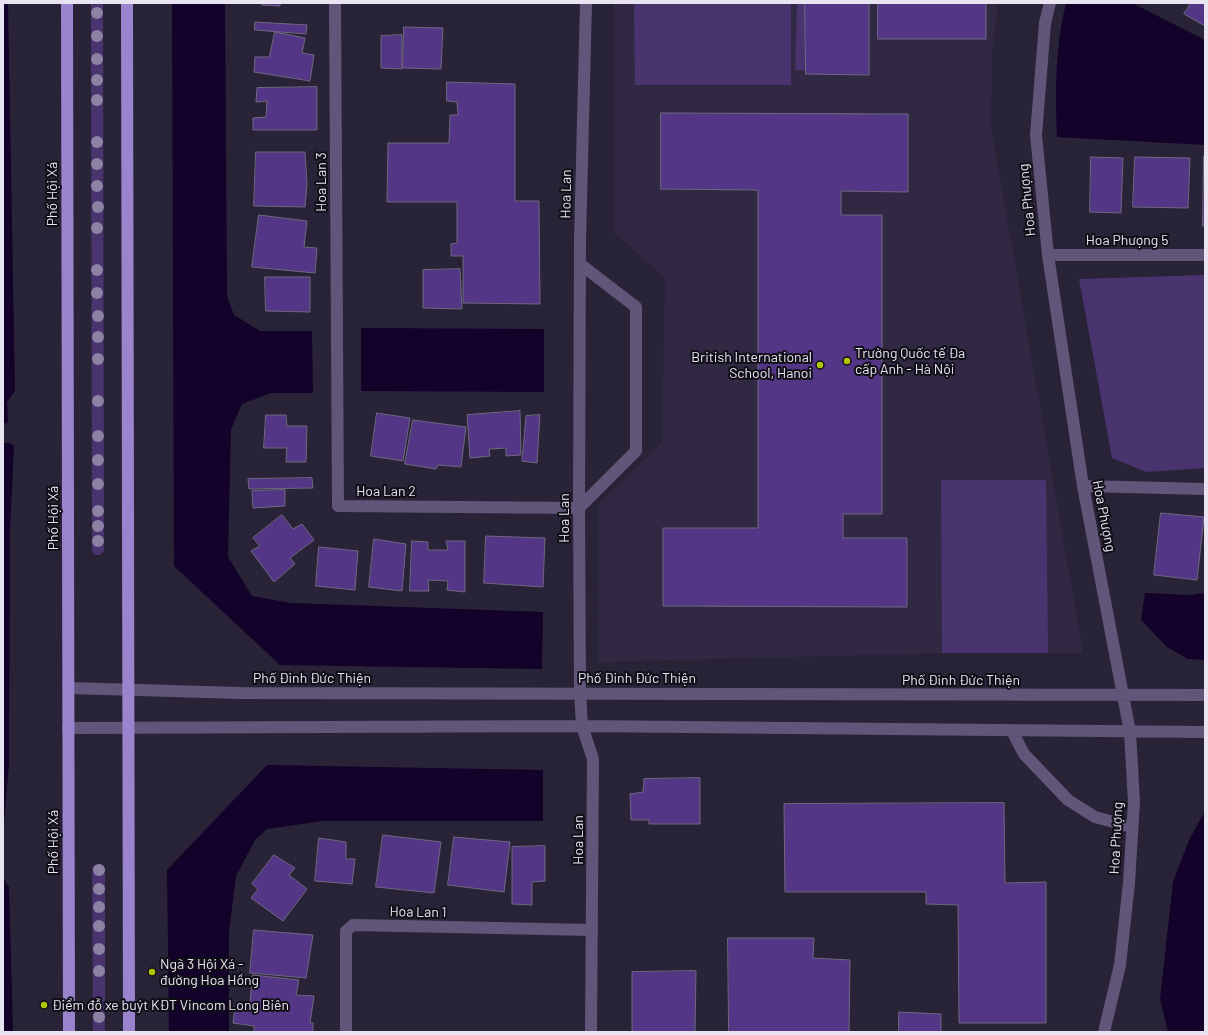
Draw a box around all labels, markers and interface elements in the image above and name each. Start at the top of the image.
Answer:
street label: Hoa Lan 3 [313,152,329,212]
street label: Phố Hội Xá [44,162,60,226]
street label: Hoa Phượng [1015,163,1039,237]
street label: Hoa Lan [557,169,575,219]
street label: Hoa Phượng 5 [1086,232,1168,248]
place label: Trường Quốc tế Đa cấp Anh - Hà Nội [855,345,965,378]
place label: British International School, Hanoi [691,349,812,382]
marker: Trường Quốc tế Đa cấp Anh - Hà Nội [842,356,852,366]
marker: British International School, Hanoi [815,360,825,370]
street label: Hoa Phượng [1089,479,1119,553]
street label: Hoa Lan 2 [356,483,416,499]
street label: Phố Hội Xá [45,486,61,550]
street label: Hoa Lan [556,493,572,543]
street label: Phố Đinh Đức Thiện [253,670,371,686]
street label: Phố Đinh Đức Thiện [578,670,696,686]
street label: Phố Đinh Đức Thiện [902,672,1020,688]
street label: Hoa Phượng [1106,801,1126,875]
street label: Phố Hội Xá [45,810,61,874]
street label: Hoa Lan [570,815,586,865]
street label: Hoa Lan 1 [389,903,447,921]
place label: Ngã 3 Hội Xá - đường Hoa Hồng [160,956,259,988]
marker: Ngã 3 Hội Xá - đường Hoa Hồng [147,967,157,977]
place label: Điểm đỗ xe buýt KĐT Vincom Long Biên [52,997,289,1013]
marker: Điểm đỗ xe buýt KĐT Vincom Long Biên [39,1000,49,1010]

